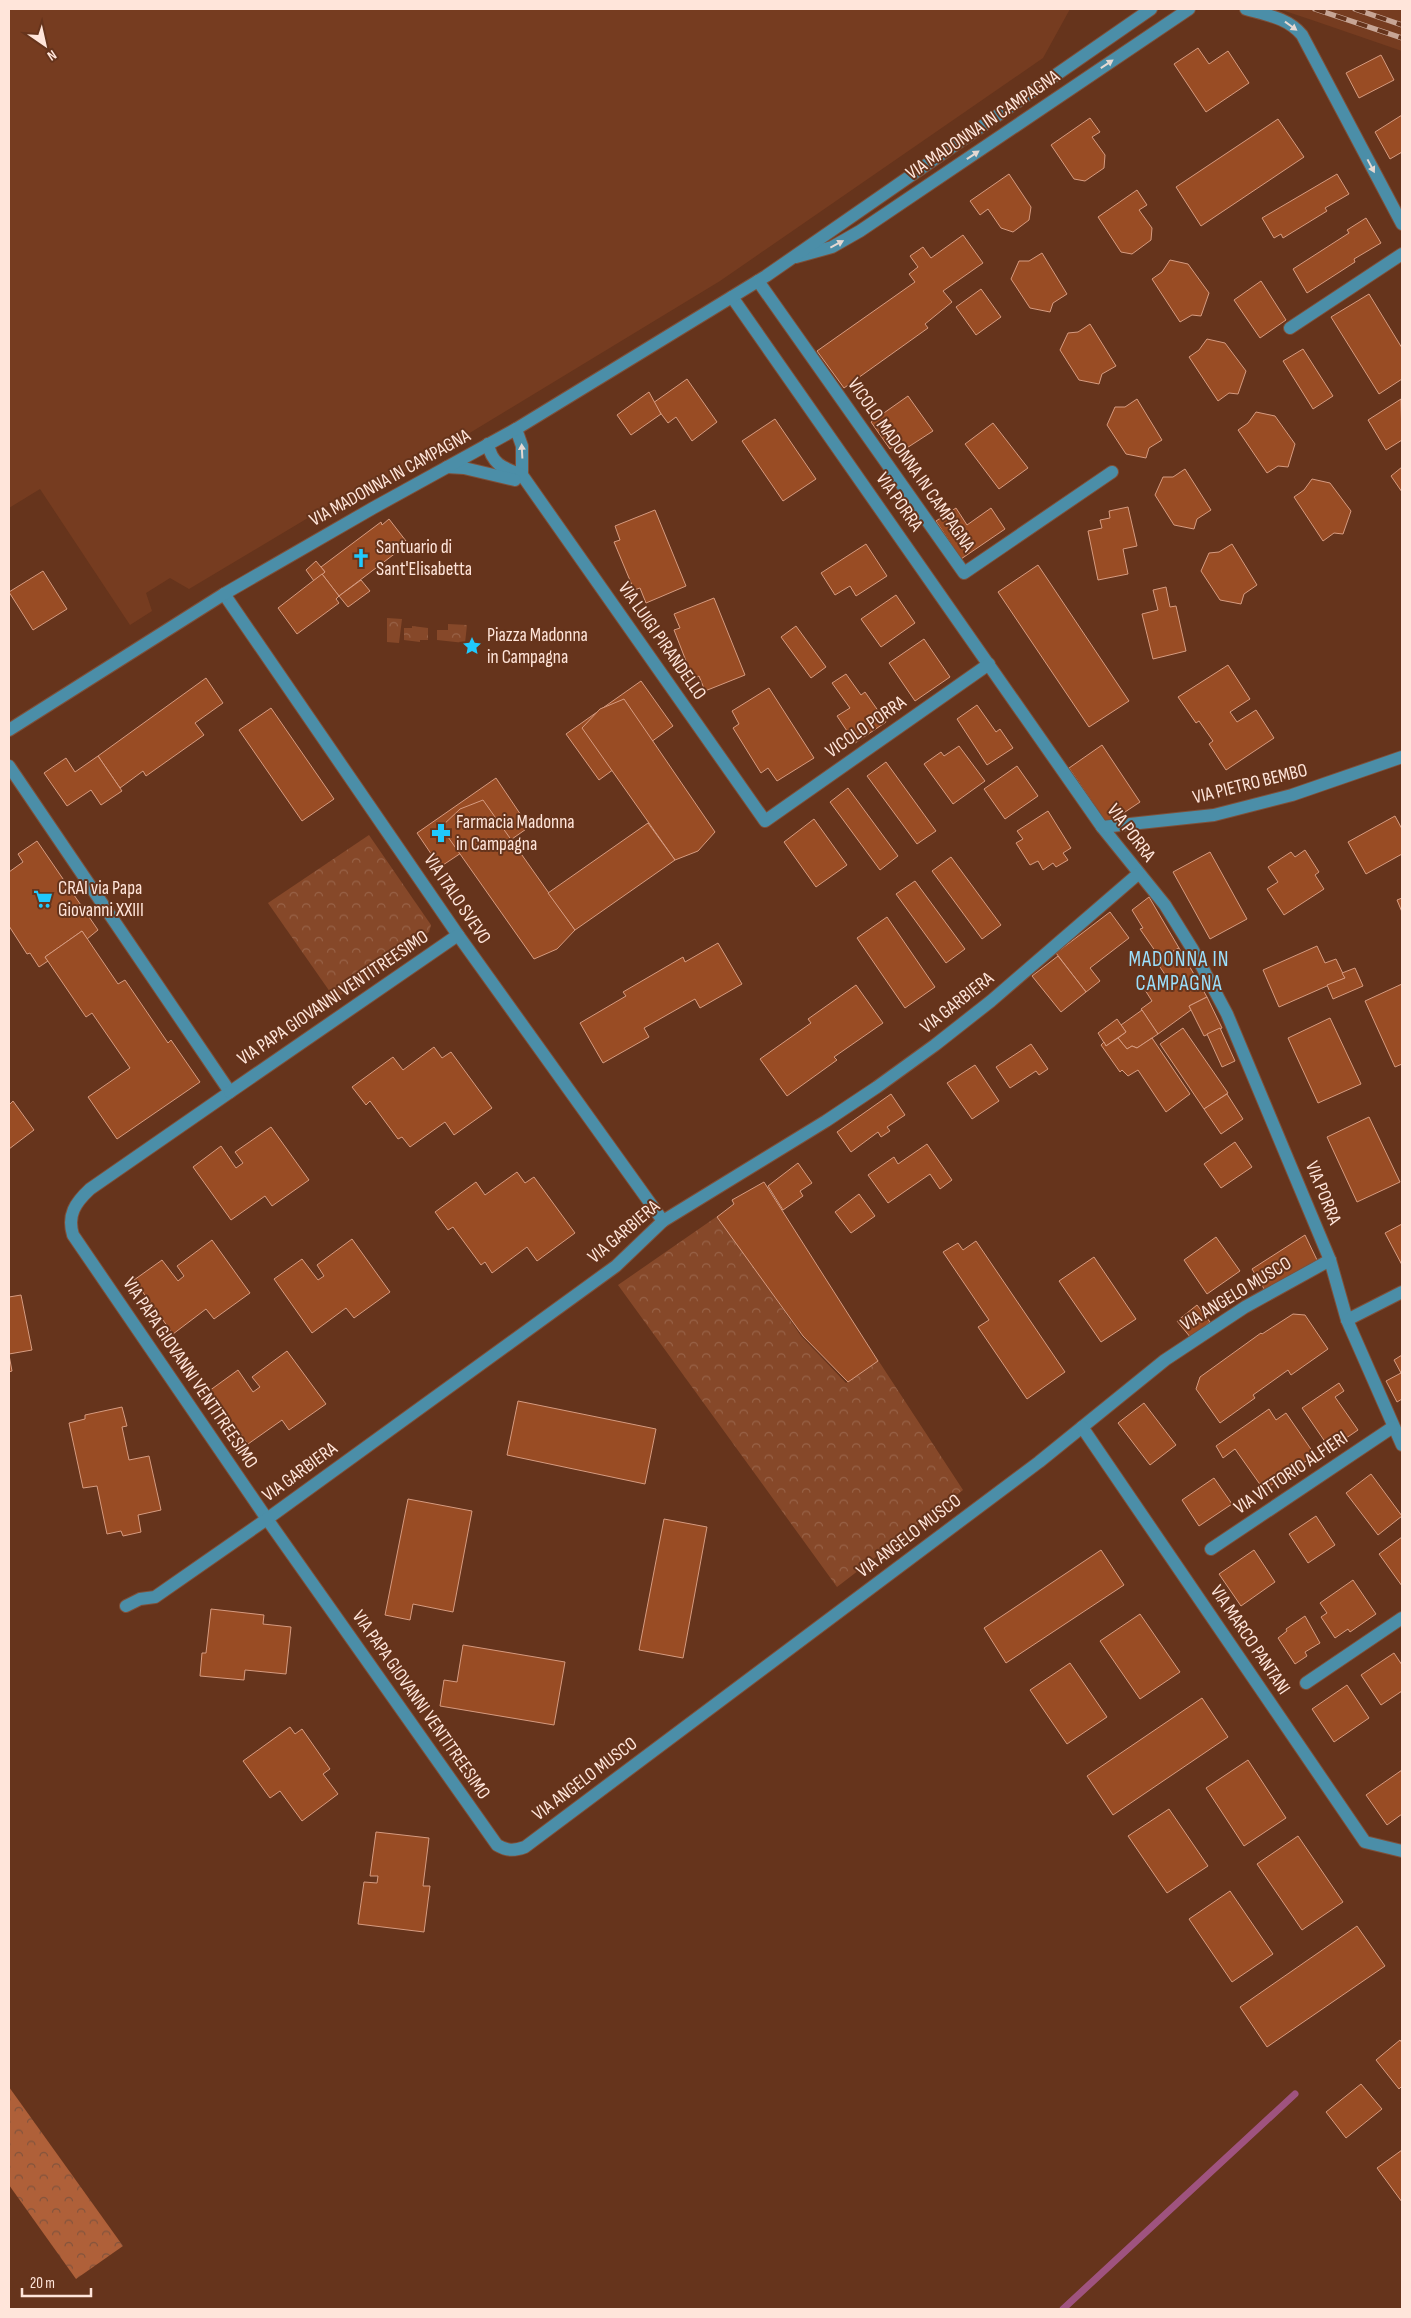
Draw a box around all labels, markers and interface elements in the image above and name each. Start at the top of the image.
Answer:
north arrow [20,20,70,70]
one-way arrow [1284,21,1298,31]
text: N [44,46,60,65]
one-way arrow [1100,59,1114,68]
street label: VIA MADONNA IN CAMPAGNA [902,65,1065,185]
one-way arrow [966,150,979,159]
one-way arrow [1367,159,1376,172]
one-way arrow [830,240,844,248]
street label: VICOLO MADONNA IN CAMPAGNA [842,374,980,557]
street label: VIA MADONNA IN CAMPAGNA [306,424,475,532]
one-way arrow [517,443,525,459]
street label: VIA PORRA [871,468,928,537]
place label: Santuario di Sant'Elisabetta [376,536,472,581]
church icon: Santuario di Sant'Elisabetta [350,547,372,569]
street label: VIA LUIGI PIRANDELLO [613,578,711,704]
place label: Piazza Madonna in Campagna [487,624,588,669]
place icon: Piazza Madonna in Campagna [461,635,483,657]
street label: VICOLO PORRA [821,690,911,763]
street label: VIA PIETRO BEMBO [1190,759,1310,809]
street label: VIA PORRA [1102,800,1161,867]
place label: Farmacia Madonna in Campagna [456,811,575,856]
pharmacy icon: Farmacia Madonna in Campagna [430,822,452,844]
street label: VIA ITALO SVEVO [418,850,496,948]
place label: CRAI via Papa Giovanni XXIII [58,877,144,922]
supermarket icon: CRAI via Papa Giovanni XXIII [32,888,54,910]
street label: VIA PAPA GIOVANNI VENTITREESIMO [233,925,433,1071]
district label: MADONNA IN CAMPAGNA [1129,947,1229,996]
street label: VIA GARBIERA [916,967,999,1039]
street label: VIA PORRA [1300,1158,1346,1229]
street label: VIA GARBIERA [583,1195,665,1269]
street label: VIA ANGELO MUSCO [1176,1252,1296,1336]
street label: VIA PAPA GIOVANNI VENTITREESIMO [117,1273,263,1473]
street label: VIA VITTORIO ALFIERI [1230,1426,1352,1520]
street label: VIA GARBIERA [258,1437,343,1507]
street label: VIA ANGELO MUSCO [852,1489,966,1583]
street label: VIA MARCO PANTANI [1205,1581,1295,1699]
street label: VIA PAPA GIOVANNI VENTITREESIMO [347,1606,495,1804]
street label: VIA ANGELO MUSCO [528,1732,642,1826]
scale bar [22,2266,91,2298]
text: 20 m [30,2274,55,2293]

